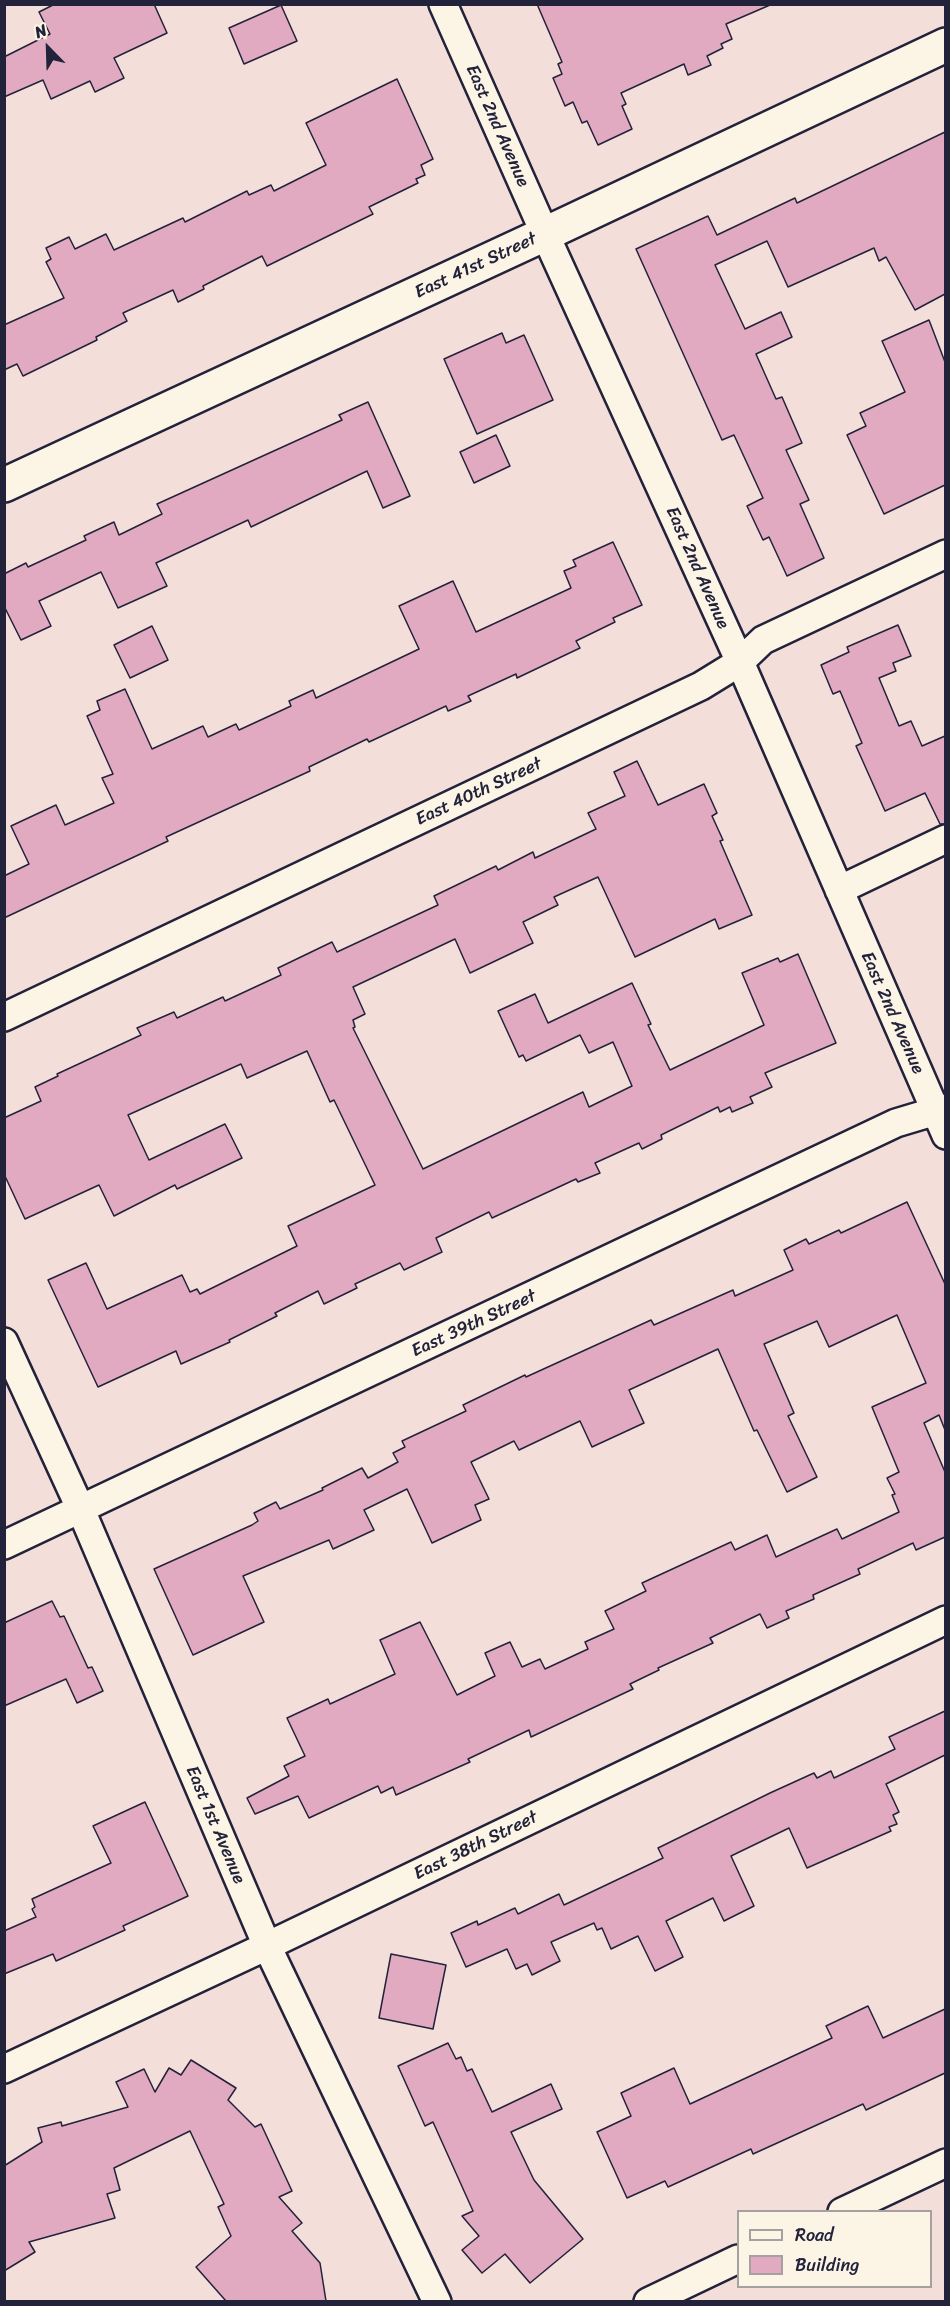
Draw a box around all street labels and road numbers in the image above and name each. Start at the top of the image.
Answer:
street label: East 2nd Avenue [460,62,534,190]
street label: East 41st Street [412,228,540,304]
street label: East 2nd Avenue [660,504,734,632]
street label: East 40th Street [412,753,546,831]
street label: East 2nd Avenue [855,949,929,1077]
street label: East 39th Street [408,1286,540,1362]
street label: East 1st Avenue [180,1763,250,1887]
street label: East 38th Street [411,1807,541,1885]

